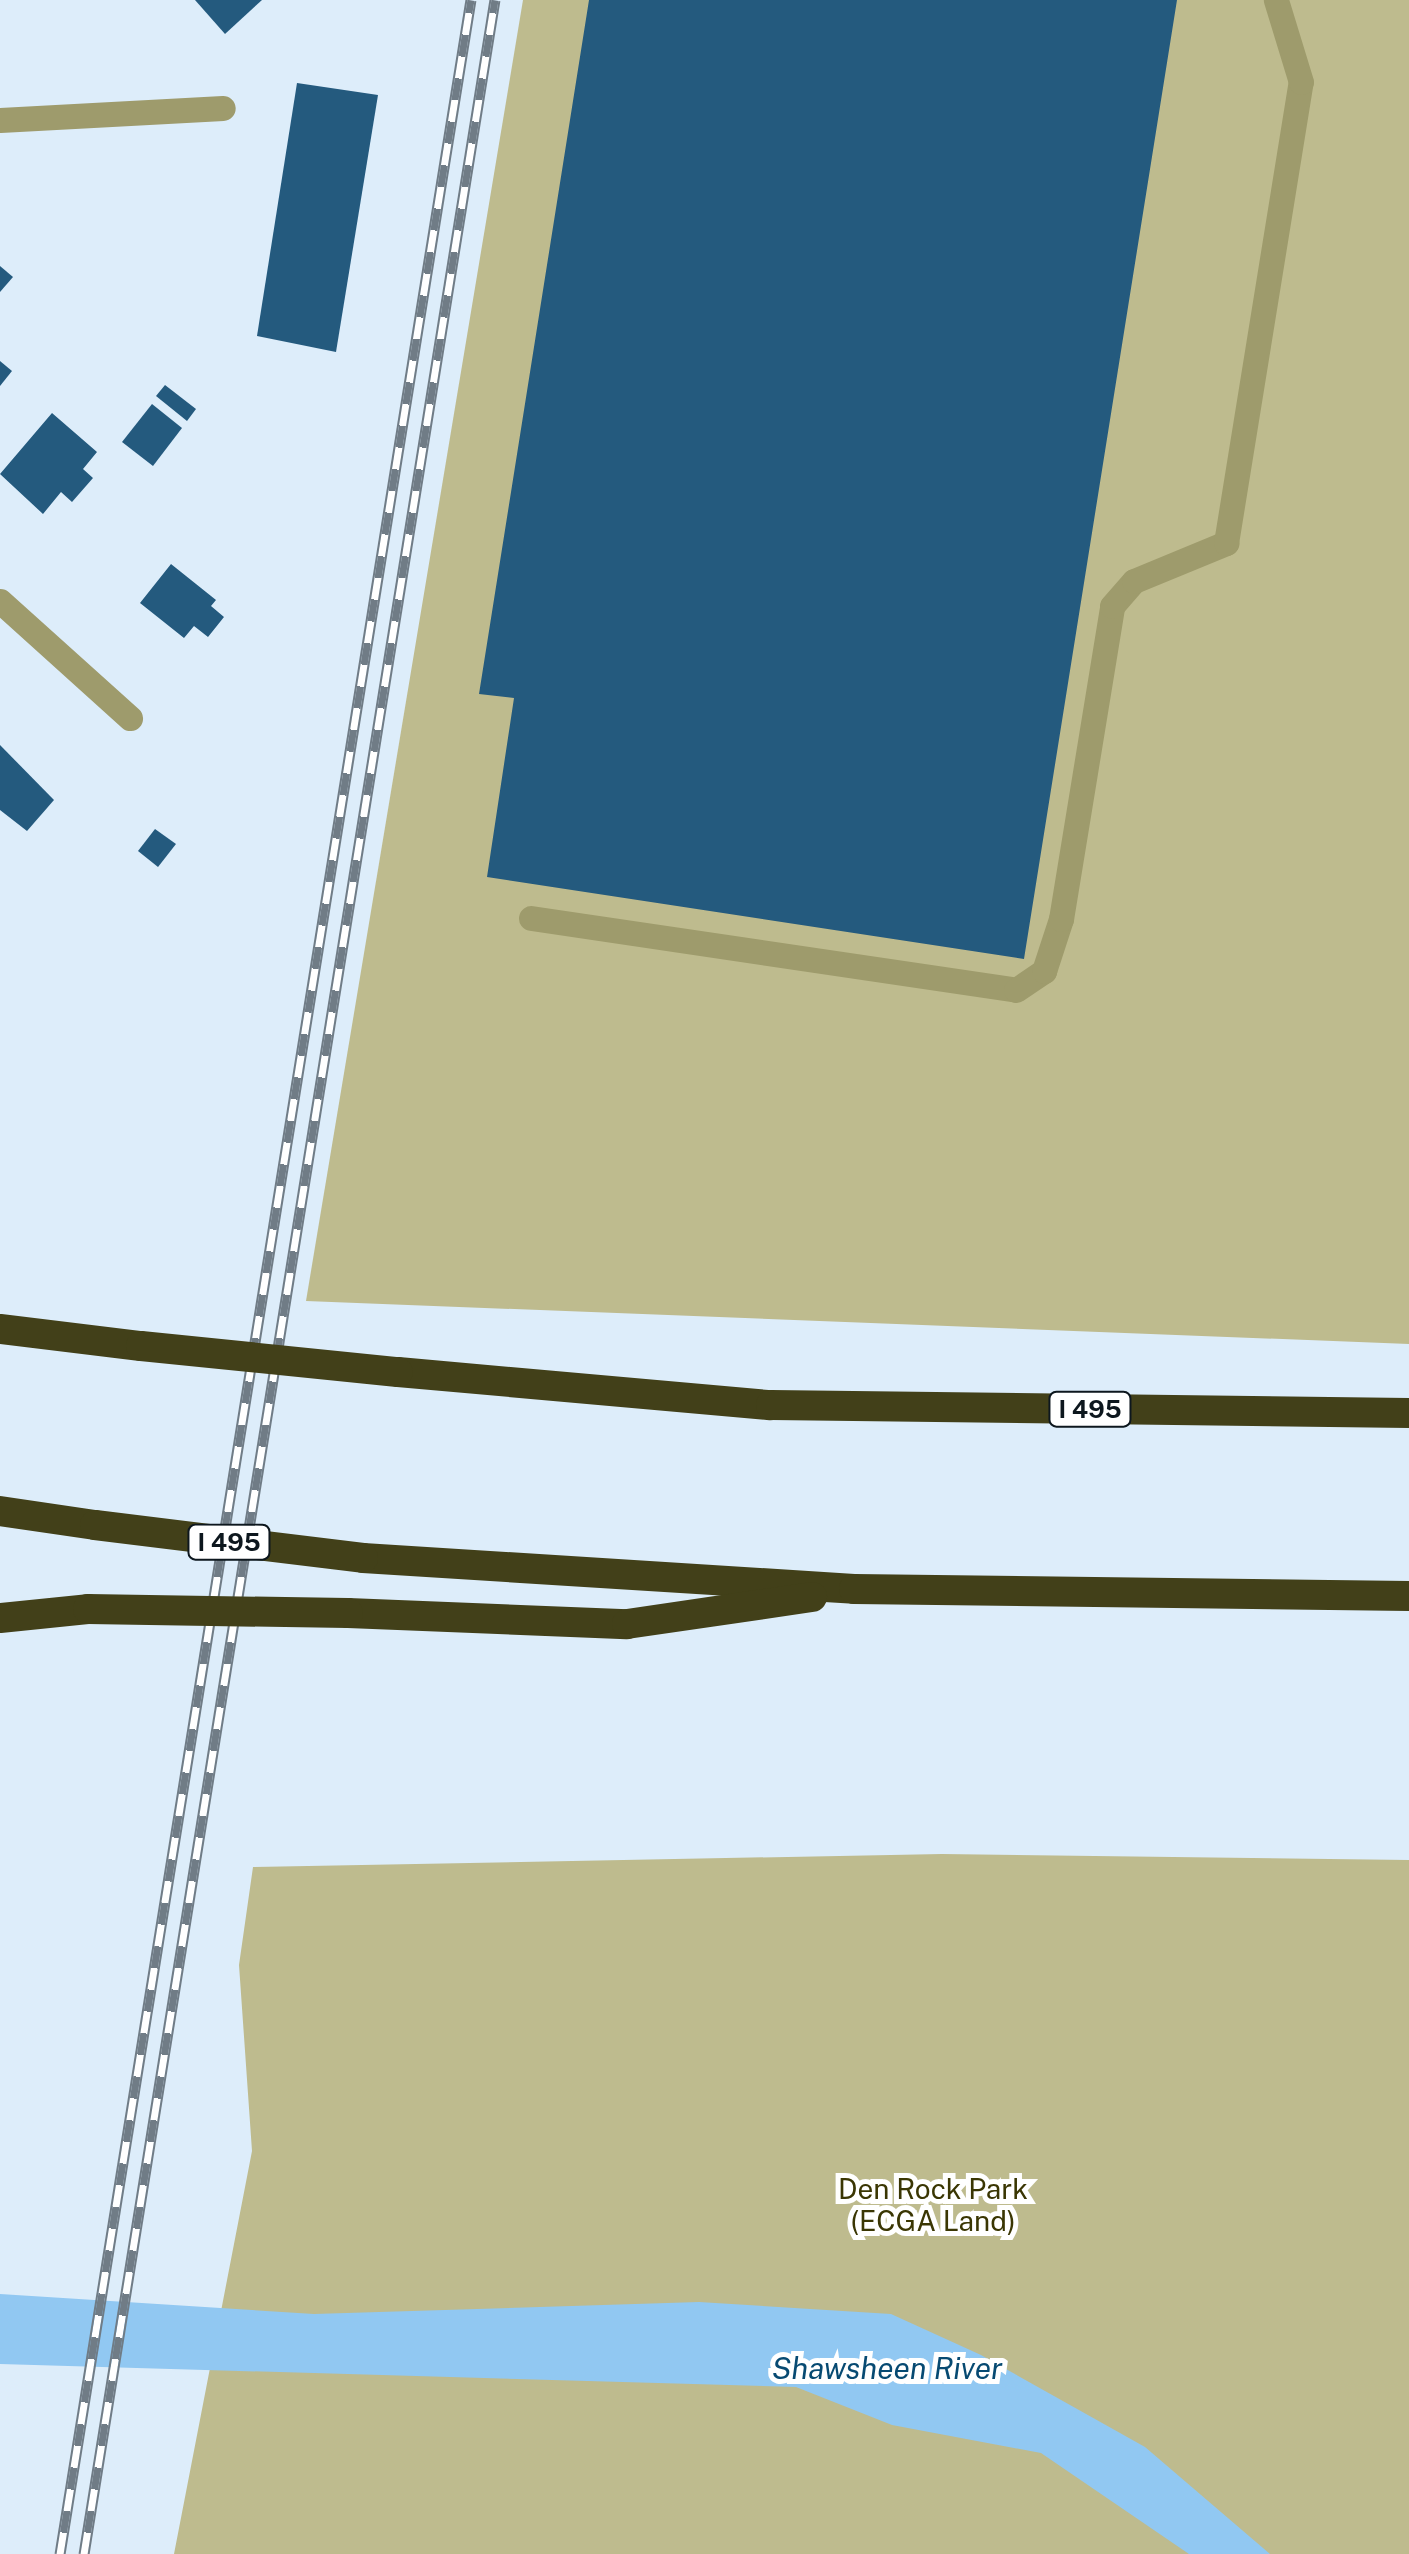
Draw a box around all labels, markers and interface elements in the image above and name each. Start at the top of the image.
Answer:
road number: I 495 [1048,1389,1132,1429]
road number: I 495 [186,1522,272,1562]
park label: Den Rock Park (ECGA Land) [838,2172,1028,2238]
water label: Shawsheen River [772,2350,1002,2386]

